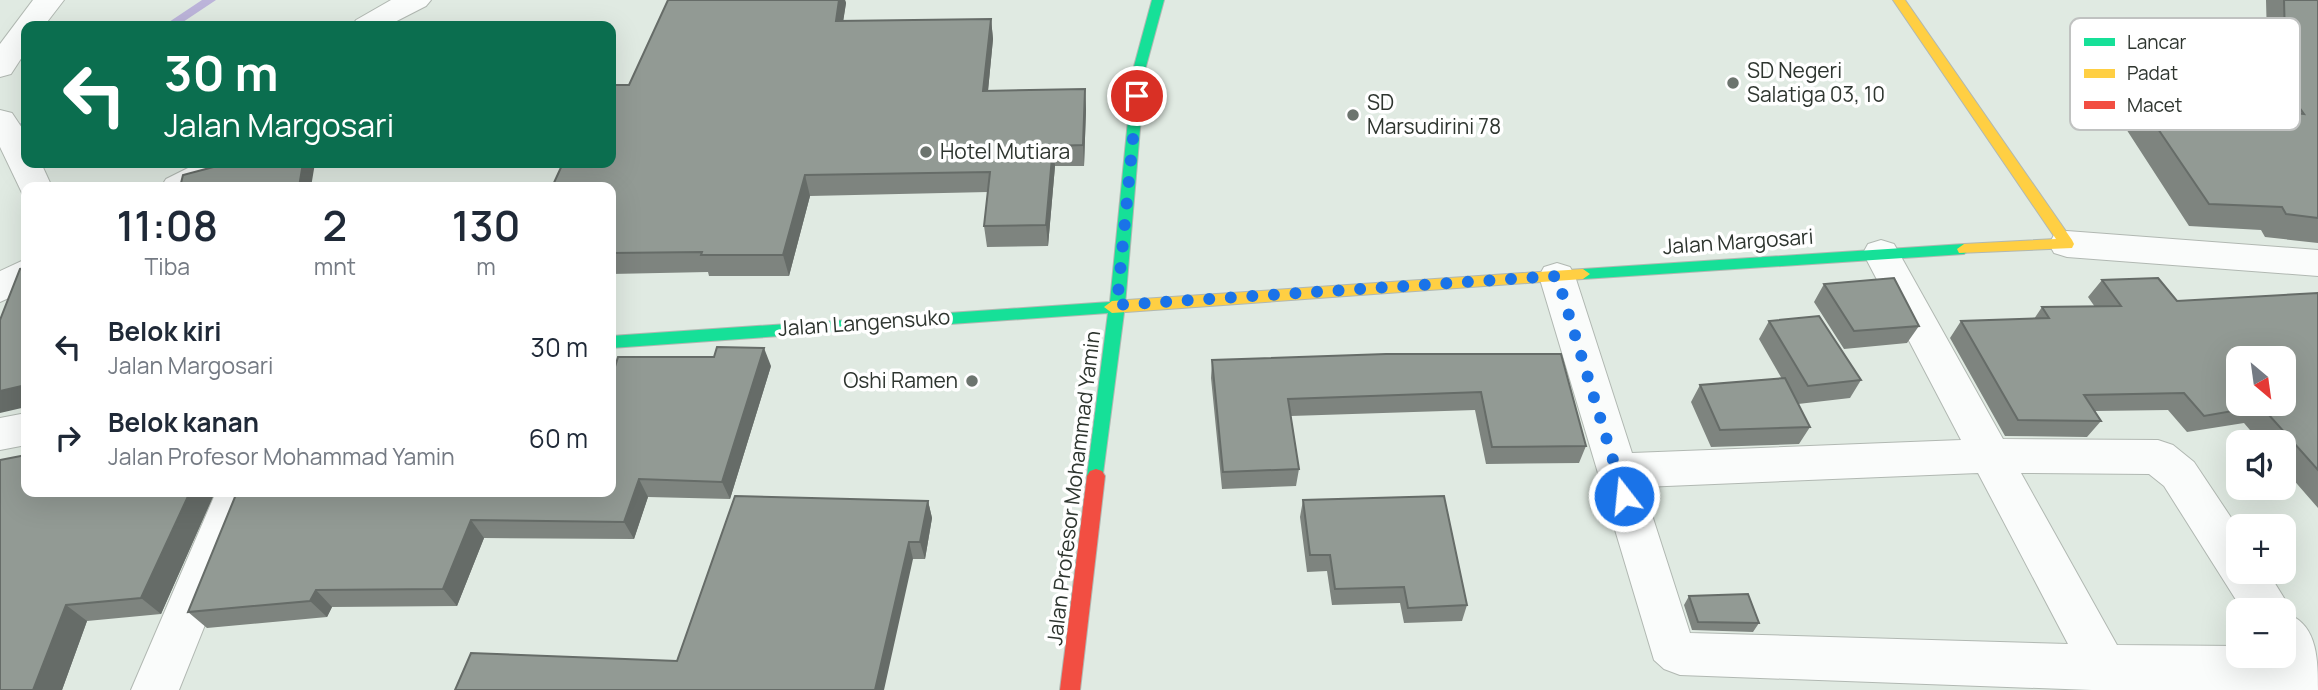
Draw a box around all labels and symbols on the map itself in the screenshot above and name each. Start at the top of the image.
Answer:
legend [2070,18,2300,130]
text: Lancar [2127,29,2186,55]
place label: SD Negeri Salatiga 03, 10 [1747,56,1885,108]
text: Padat [2127,60,2178,86]
pin [1107,66,1167,126]
marker: SD Negeri Salatiga 03, 10 [1725,75,1741,91]
place label: SD Marsudirini 78 [1367,88,1501,140]
text: Macet [2127,92,2182,118]
marker: SD Marsudirini 78 [1345,107,1361,123]
place label: Hotel Mutiara [940,137,1070,165]
marker: Hotel Mutiara [918,144,934,160]
street label: Jalan Margosari [1662,222,1814,260]
street label: Jalan Langensuko [777,302,951,342]
street label: Jalan Profesor Mohammad Yamin [1040,329,1106,647]
north arrow [2226,346,2296,416]
place label: Oshi Ramen [843,366,958,394]
marker: Oshi Ramen [964,373,980,389]
position arrow [1587,459,1661,533]

